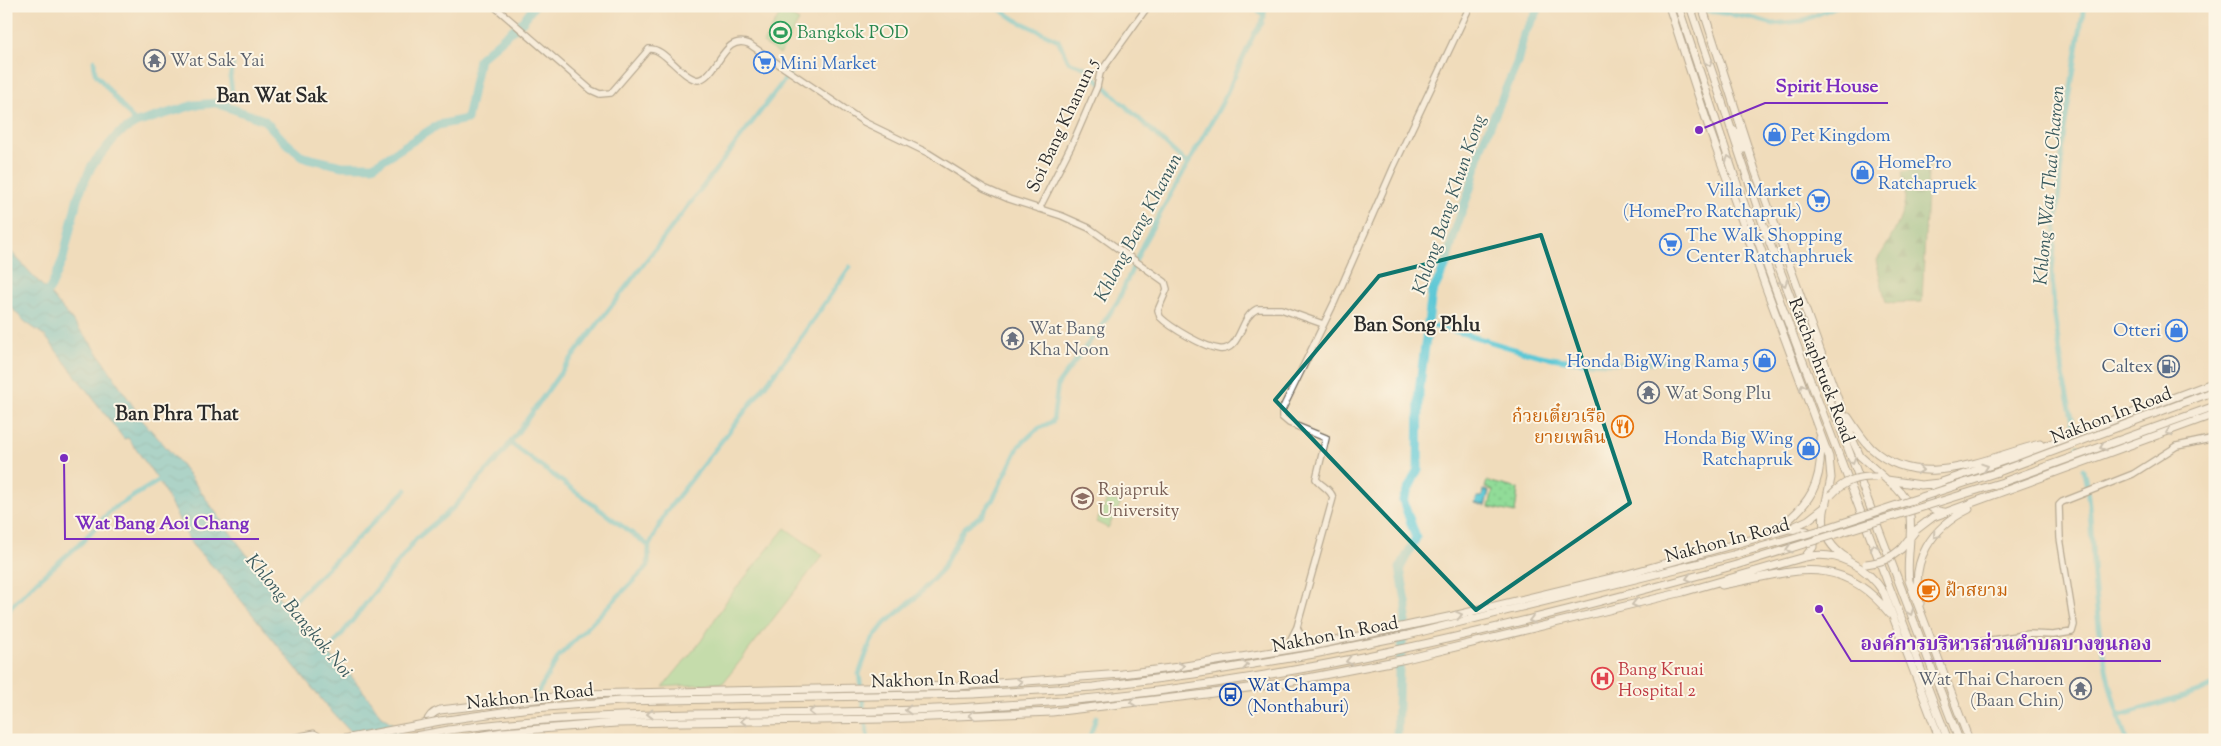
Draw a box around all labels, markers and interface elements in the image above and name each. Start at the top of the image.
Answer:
sports icon: Bangkok POD [769,20,793,44]
place label: Bangkok POD [797,21,909,47]
temple icon: Wat Sak Yai [142,48,166,72]
place label: Wat Sak Yai [170,49,265,75]
supermarket icon: Mini Market [752,51,776,75]
place label: Mini Market [780,52,876,78]
street label: Soi Bang Khanun 5 [1021,54,1106,197]
one-way arrow [1703,58,1713,66]
callout: Spirit House [1765,69,1888,103]
text: Spirit House [1776,74,1879,101]
district label: Ban Wat Sak [216,83,328,112]
water label: Khlong Wat Thai Charoen [2028,84,2073,286]
water label: Khlong Bang Khun Kong [1407,111,1494,299]
shop icon: Pet Kingdom [1763,123,1787,147]
place label: Pet Kingdom [1791,124,1891,150]
water label: Khlong Bang Khanun [1089,149,1190,307]
place label: HomePro Ratchapruek [1878,151,1977,198]
one-way arrow [1725,155,1735,164]
shop icon: HomePro Ratchapruek [1850,160,1874,184]
place label: Villa Market (HomePro Ratchapruk) [1623,179,1802,226]
supermarket icon: Villa Market (HomePro Ratchapruk) [1806,188,1830,212]
place label: The Walk Shopping Center Ratchaphruek [1686,224,1854,271]
supermarket icon: The Walk Shopping Center Ratchaphruek [1658,233,1682,257]
one-way arrow [1778,278,1788,286]
street label: Ratchaphruek Road [1780,294,1860,447]
district label: Ban Song Phlu [1354,312,1481,341]
place label: Wat Bang Kha Noon [1029,317,1110,364]
shop icon: Otteri [2165,318,2189,342]
place label: Otteri [2113,319,2161,345]
temple icon: Wat Bang Kha Noon [1001,326,1025,350]
shop icon: Honda BigWing Rama 5 [1753,349,1777,373]
place label: Honda BigWing Rama 5 [1567,350,1749,376]
fuel station icon: Caltex [2157,354,2181,378]
place label: Caltex [2101,355,2153,381]
temple icon: Wat Song Plu [1637,381,1661,405]
place label: Wat Song Plu [1665,382,1771,408]
street label: Nakhon In Road [2047,382,2176,452]
one-way arrow [1799,383,1809,392]
district label: Ban Phra That [115,401,239,430]
place label: ก๋วยเตี๋ยวเรือ ยายเพลิน [1512,402,1606,452]
restaurant icon: ก๋วยเตี๋ยวเรือ ยายเพลิน [1610,414,1634,438]
one-way arrow [2165,426,2174,436]
place label: Honda Big Wing Ratchapruk [1664,427,1793,474]
shop icon: Honda Big Wing Ratchapruk [1797,436,1821,460]
one-way arrow [2100,441,2108,451]
one-way arrow [1846,456,1856,465]
one-way arrow [1981,463,1989,473]
one-way arrow [1916,464,1924,475]
place label: Rajapruk University [1098,478,1180,525]
school or university icon: Rajapruk University [1070,487,1094,511]
callout: Wat Bang Aoi Chang [65,505,259,539]
text: Wat Bang Aoi Chang [75,511,250,538]
street label: Nakhon In Road [1662,513,1793,571]
one-way arrow [1933,529,1941,538]
one-way arrow [1786,544,1794,554]
one-way arrow [1870,544,1880,552]
water label: Khlong Bangkok Noi [238,549,358,685]
one-way arrow [1686,573,1694,583]
cafe icon: ฝ้าสยาม [1917,578,1941,602]
place label: ฝ้าสยาม [1945,579,2008,605]
one-way arrow [1631,598,1640,609]
one-way arrow [1905,608,1915,616]
one-way arrow [1454,610,1463,621]
street label: Nakhon In Road [1270,611,1401,661]
one-way arrow [1528,614,1537,625]
callout: องค์การบริหารส่วนตำบลบางขุนกอง [1851,627,2161,661]
text: องค์การบริหารส่วนตำบลบางขุนกอง [1861,632,2151,659]
one-way arrow [1344,655,1353,665]
place label: Bang Kruai Hospital 2 [1618,658,1704,705]
one-way arrow [1177,661,1185,672]
one-way arrow [1241,661,1250,671]
street label: Nakhon In Road [871,666,999,696]
hospital icon: Bang Kruai Hospital 2 [1590,667,1614,691]
place label: Wat Thai Charoen (Baan Chin) [1918,668,2064,715]
place label: Wat Champa (Nonthaburi) [1247,674,1350,721]
one-way arrow [1016,677,1024,688]
temple icon: Wat Thai Charoen (Baan Chin) [2068,677,2092,701]
street label: Nakhon In Road [465,678,595,718]
bus stop icon: Wat Champa (Nonthaburi) [1219,683,1243,707]
one-way arrow [1129,696,1137,707]
one-way arrow [904,705,912,715]
one-way arrow [808,707,816,717]
one-way arrow [645,709,653,720]
one-way arrow [967,710,975,721]
one-way arrow [740,716,748,726]

